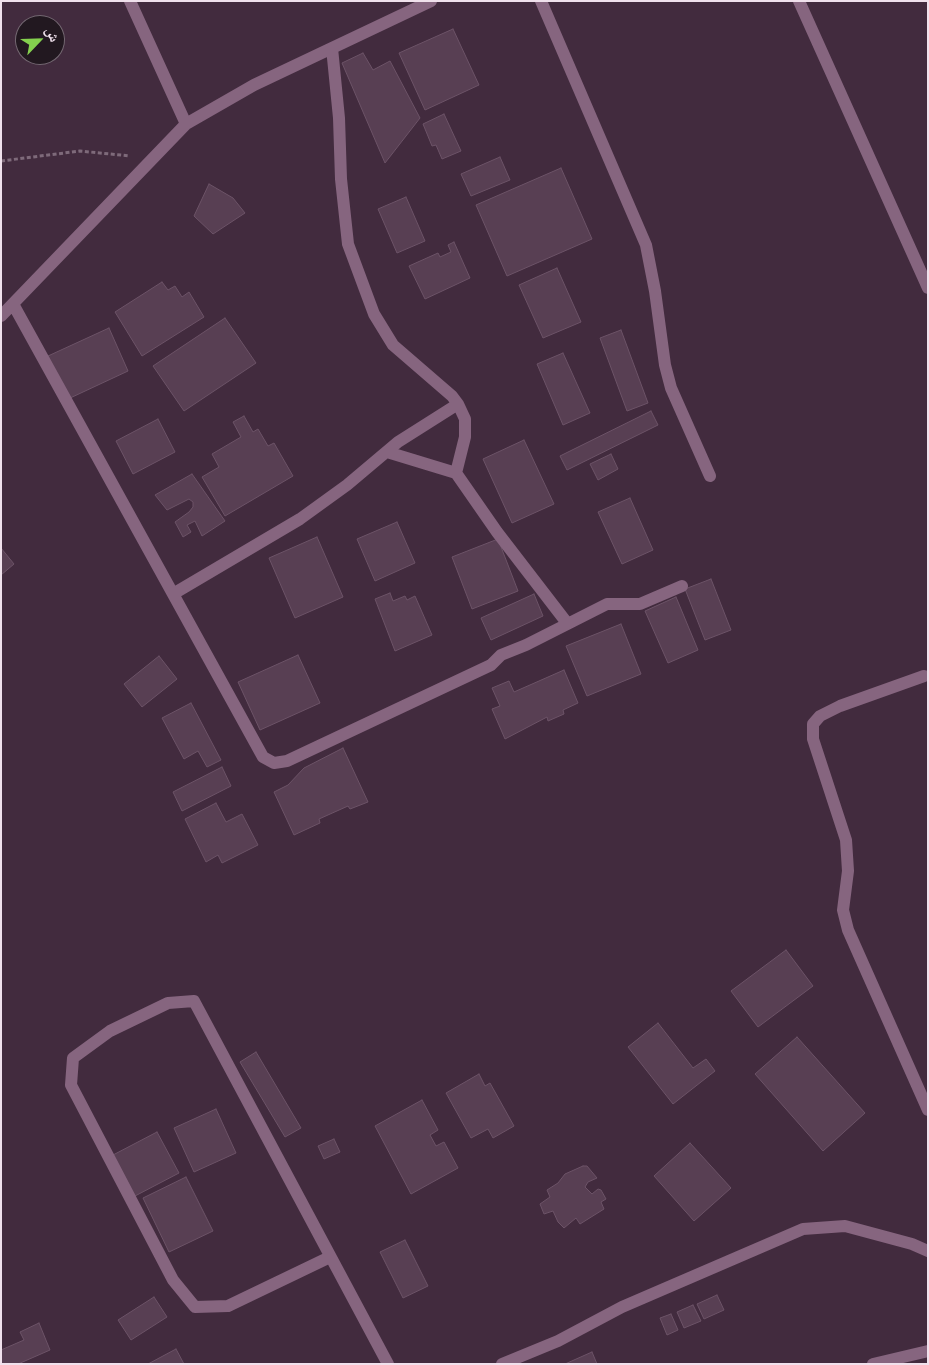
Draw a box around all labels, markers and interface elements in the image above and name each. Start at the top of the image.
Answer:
north arrow [15,15,65,65]
text: ش [42,23,65,45]

